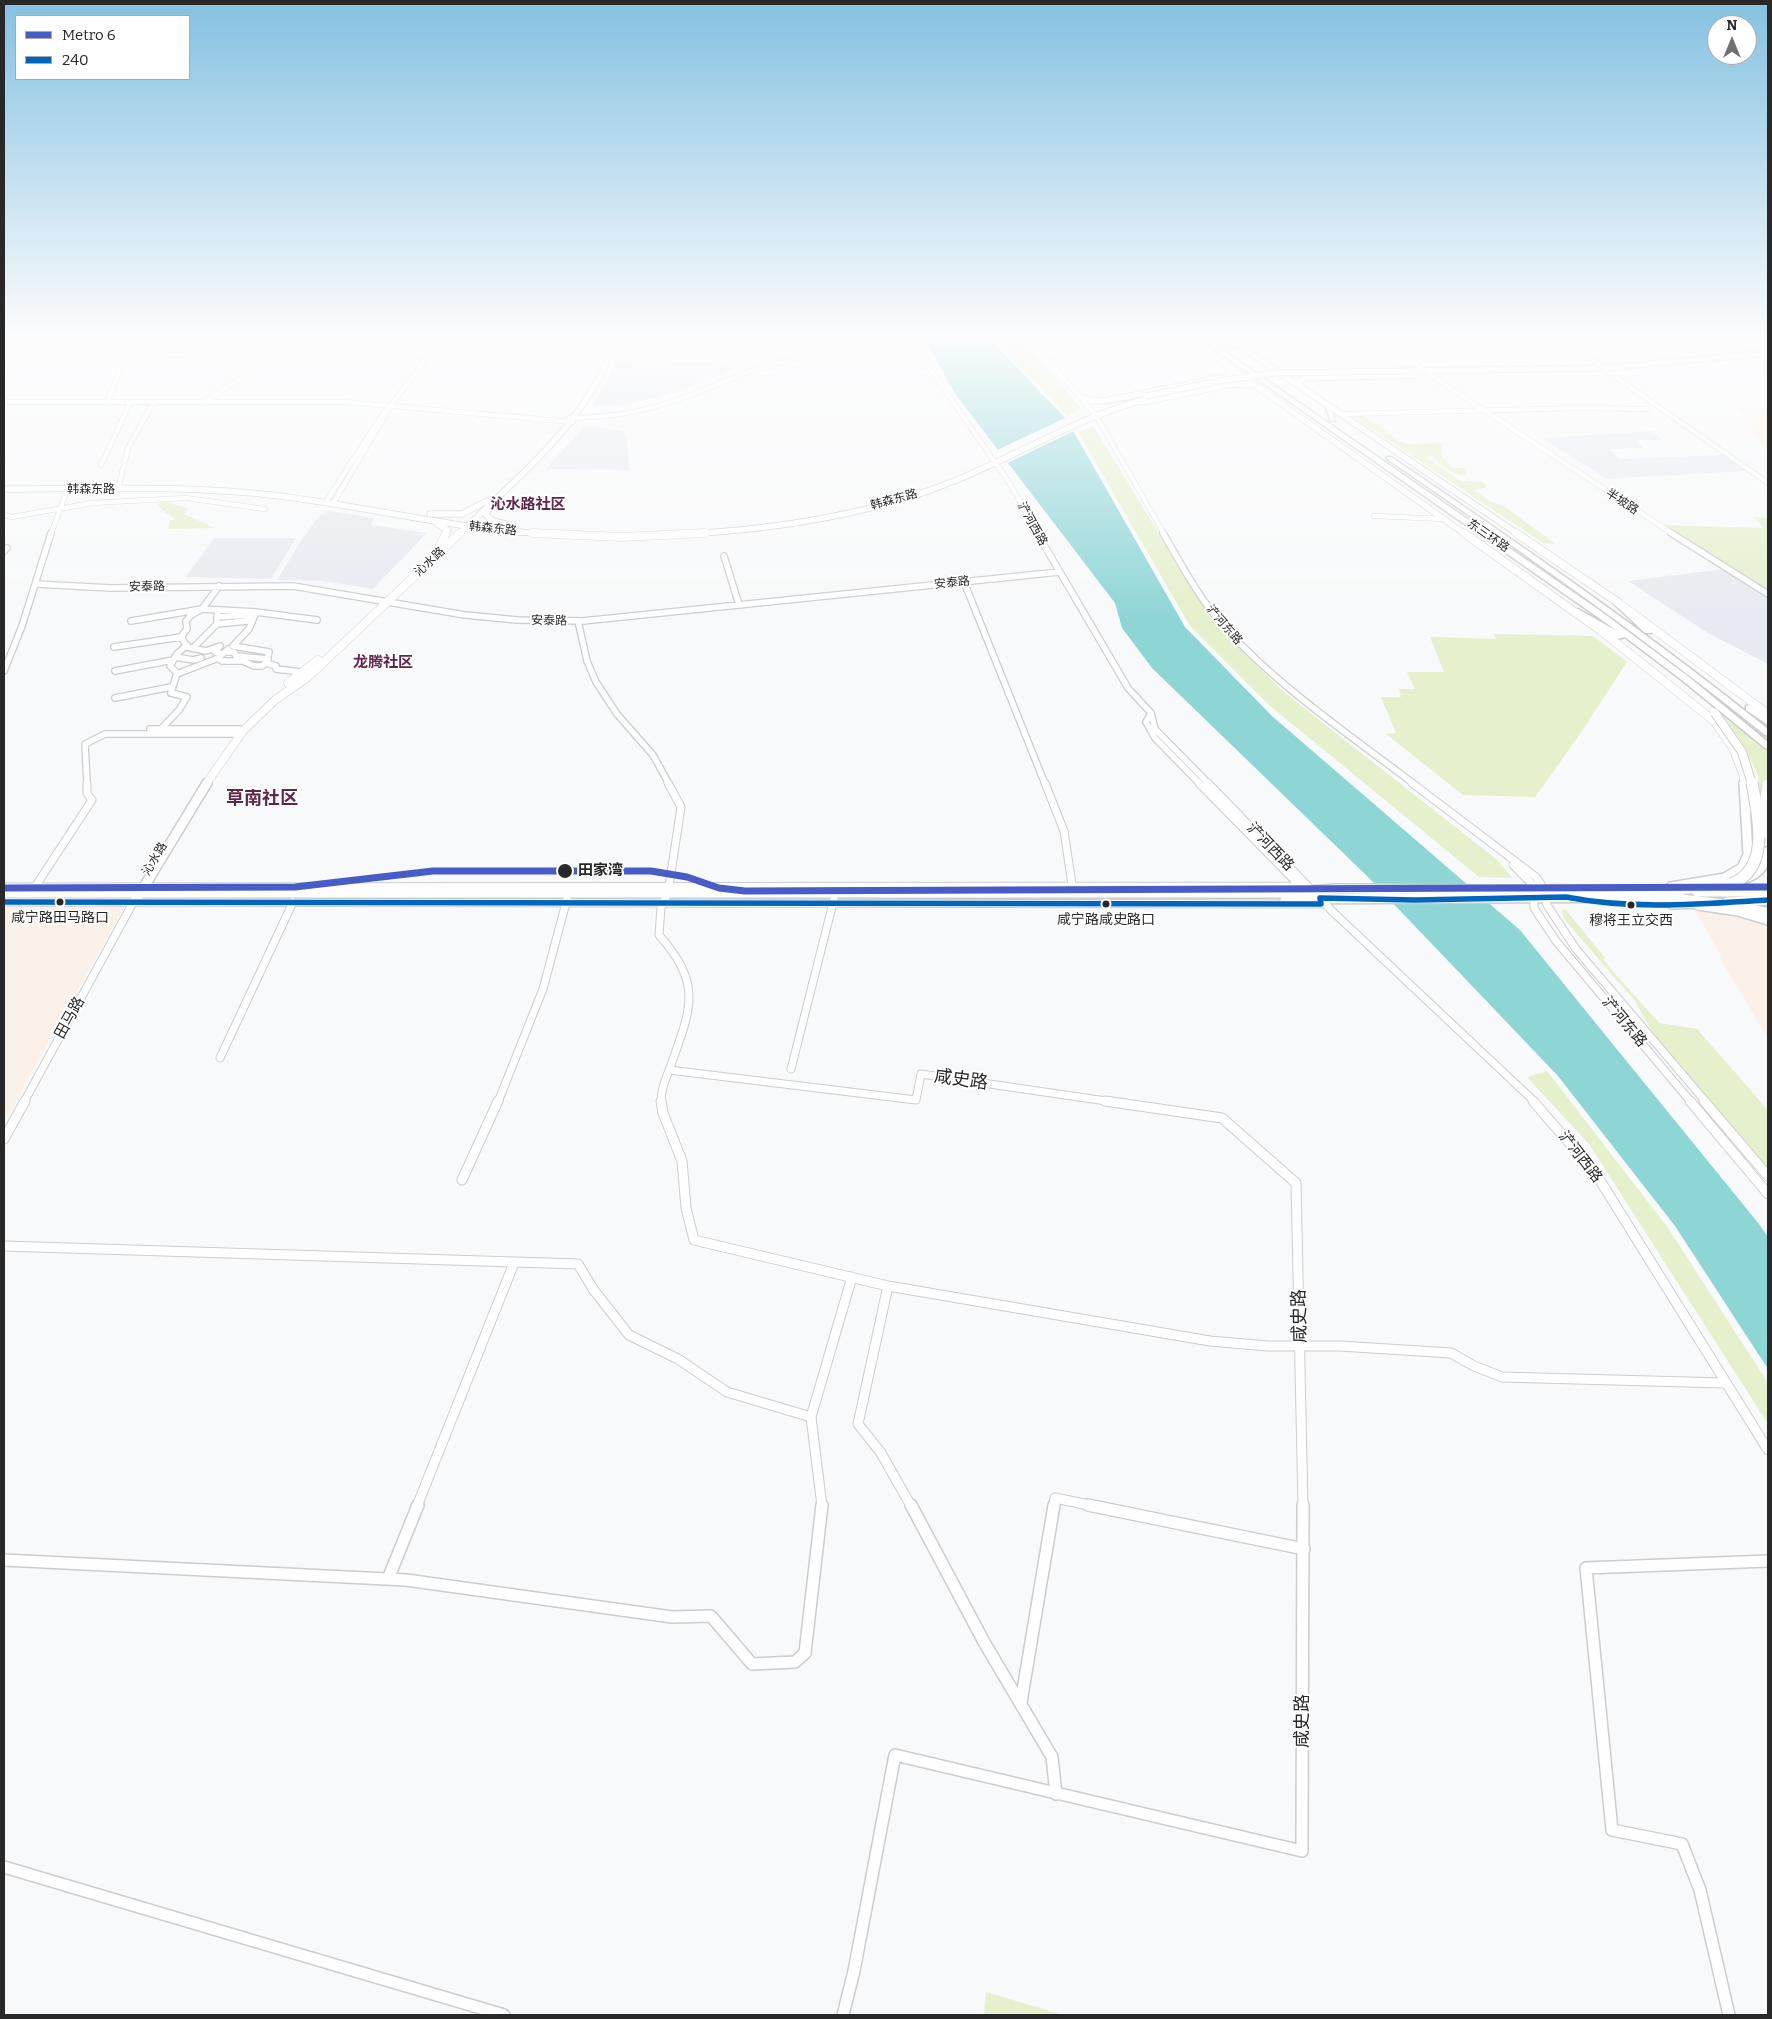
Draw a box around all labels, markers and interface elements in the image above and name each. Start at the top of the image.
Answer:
legend [15,15,190,80]
north arrow [1707,15,1757,65]
text: N [1727,17,1737,34]
text: Metro 6 [62,26,115,44]
text: 240 [62,51,89,69]
street label: 韩森东路 [67,483,115,497]
street label: 半坡路 [1603,486,1641,518]
street label: 韩森东路 [869,487,919,513]
district label: 沁水路社区 [491,496,565,514]
street label: 浐河西路 [1014,500,1050,548]
street label: 东三环路 [1464,516,1512,556]
street label: 韩森东路 [468,519,518,539]
street label: 沁水路 [412,544,448,580]
street label: 安泰路 [933,574,971,592]
street label: 安泰路 [129,579,165,595]
street label: 浐河东路 [1203,602,1245,648]
street label: 安泰路 [531,613,567,629]
district label: 龙腾社区 [353,654,413,672]
district label: 草南社区 [226,788,298,810]
street label: 浐河西路 [1243,819,1297,875]
street label: 沁水路 [140,840,170,878]
marker: 田家湾 [556,862,574,880]
place label: 田家湾 [578,862,623,880]
marker: 咸宁路田马路口 [55,897,65,907]
marker: 咸宁路咸史路口 [1101,899,1111,909]
marker: 穆将王立交西 [1626,900,1636,910]
place label: 咸宁路田马路口 [11,910,109,926]
place label: 咸宁路咸史路口 [1057,912,1155,928]
place label: 穆将王立交西 [1589,913,1673,929]
street label: 浐河东路 [1598,993,1650,1051]
street label: 田马路 [51,994,89,1042]
street label: 咸史路 [933,1066,989,1094]
street label: 浐河西路 [1554,1128,1606,1186]
street label: 咸史路 [1289,1289,1311,1343]
street label: 咸史路 [1292,1694,1314,1748]

